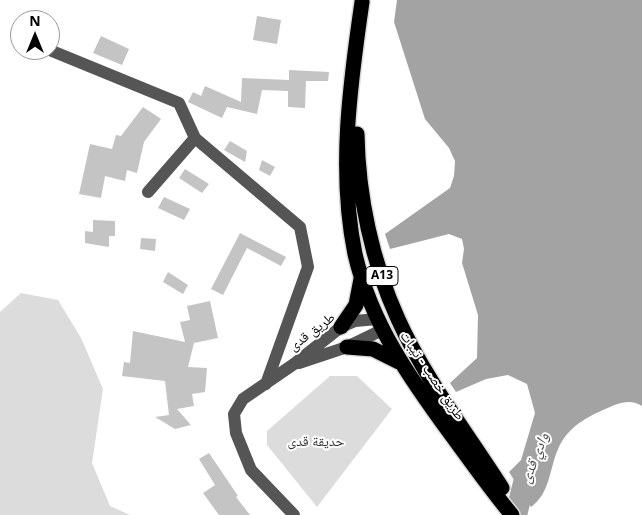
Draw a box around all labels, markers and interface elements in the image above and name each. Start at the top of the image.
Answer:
north arrow [10,10,60,60]
text: N [29,11,41,30]
road number: A13 [366,266,398,286]
street label: طريق قدى [286,309,338,355]
street label: طريق خصب - تيبات [396,328,468,424]
water label: وادي قدى [517,430,553,486]
park label: حديقة قدى [288,434,344,450]

